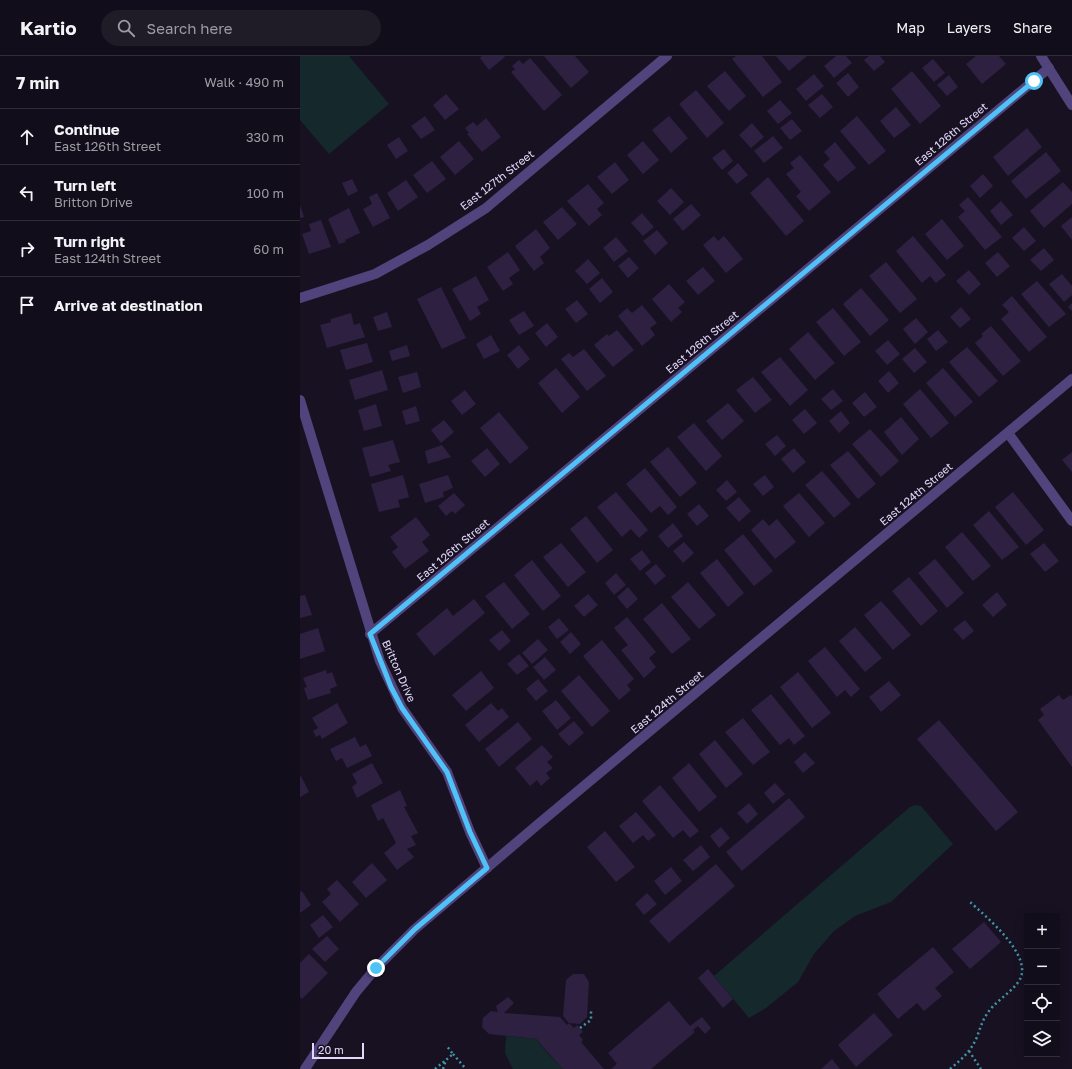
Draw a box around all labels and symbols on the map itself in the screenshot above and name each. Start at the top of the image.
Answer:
route start [1025,72,1043,90]
street label: East 126th Street [912,100,990,168]
street label: East 127th Street [457,147,536,212]
street label: East 126th Street [663,308,741,376]
street label: East 124th Street [877,459,955,528]
street label: East 126th Street [414,516,492,584]
street label: Britton Drive [380,638,419,704]
street label: East 124th Street [628,667,706,736]
route end [367,959,385,977]
scale bar [312,1041,364,1060]

